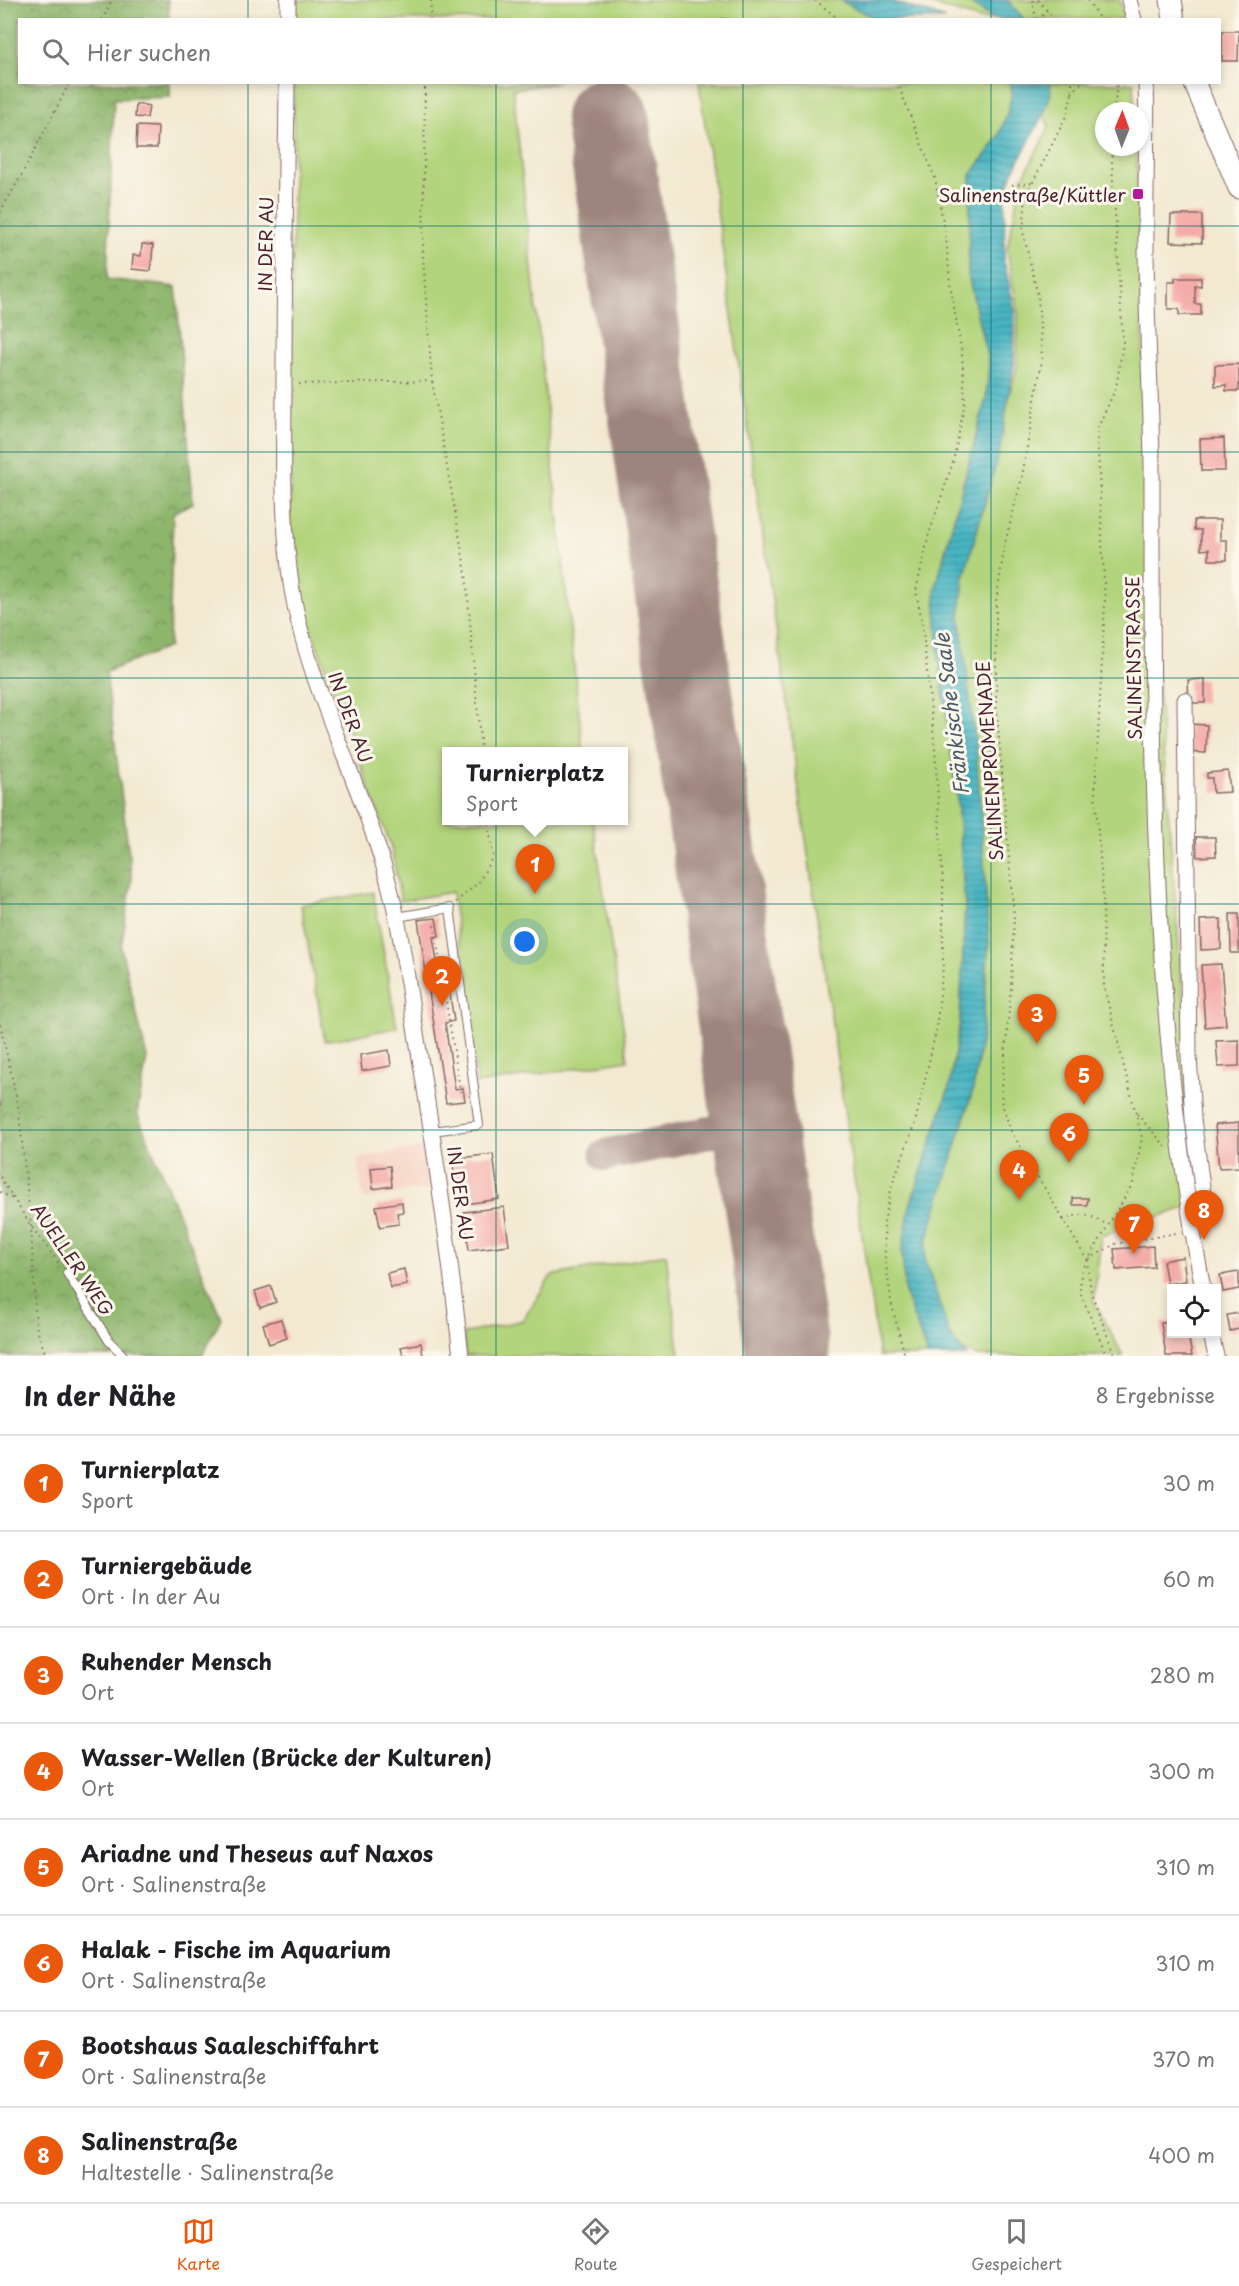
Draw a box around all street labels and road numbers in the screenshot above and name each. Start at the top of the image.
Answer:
street label: IN DER AU [251,196,279,292]
street label: SALINENSTRASSE [1118,576,1148,740]
street label: SALINENPROMENADE [969,660,1009,862]
street label: IN DER AU [322,668,380,766]
street label: IN DER AU [441,1144,481,1242]
street label: AUELLER WEG [25,1197,121,1321]

